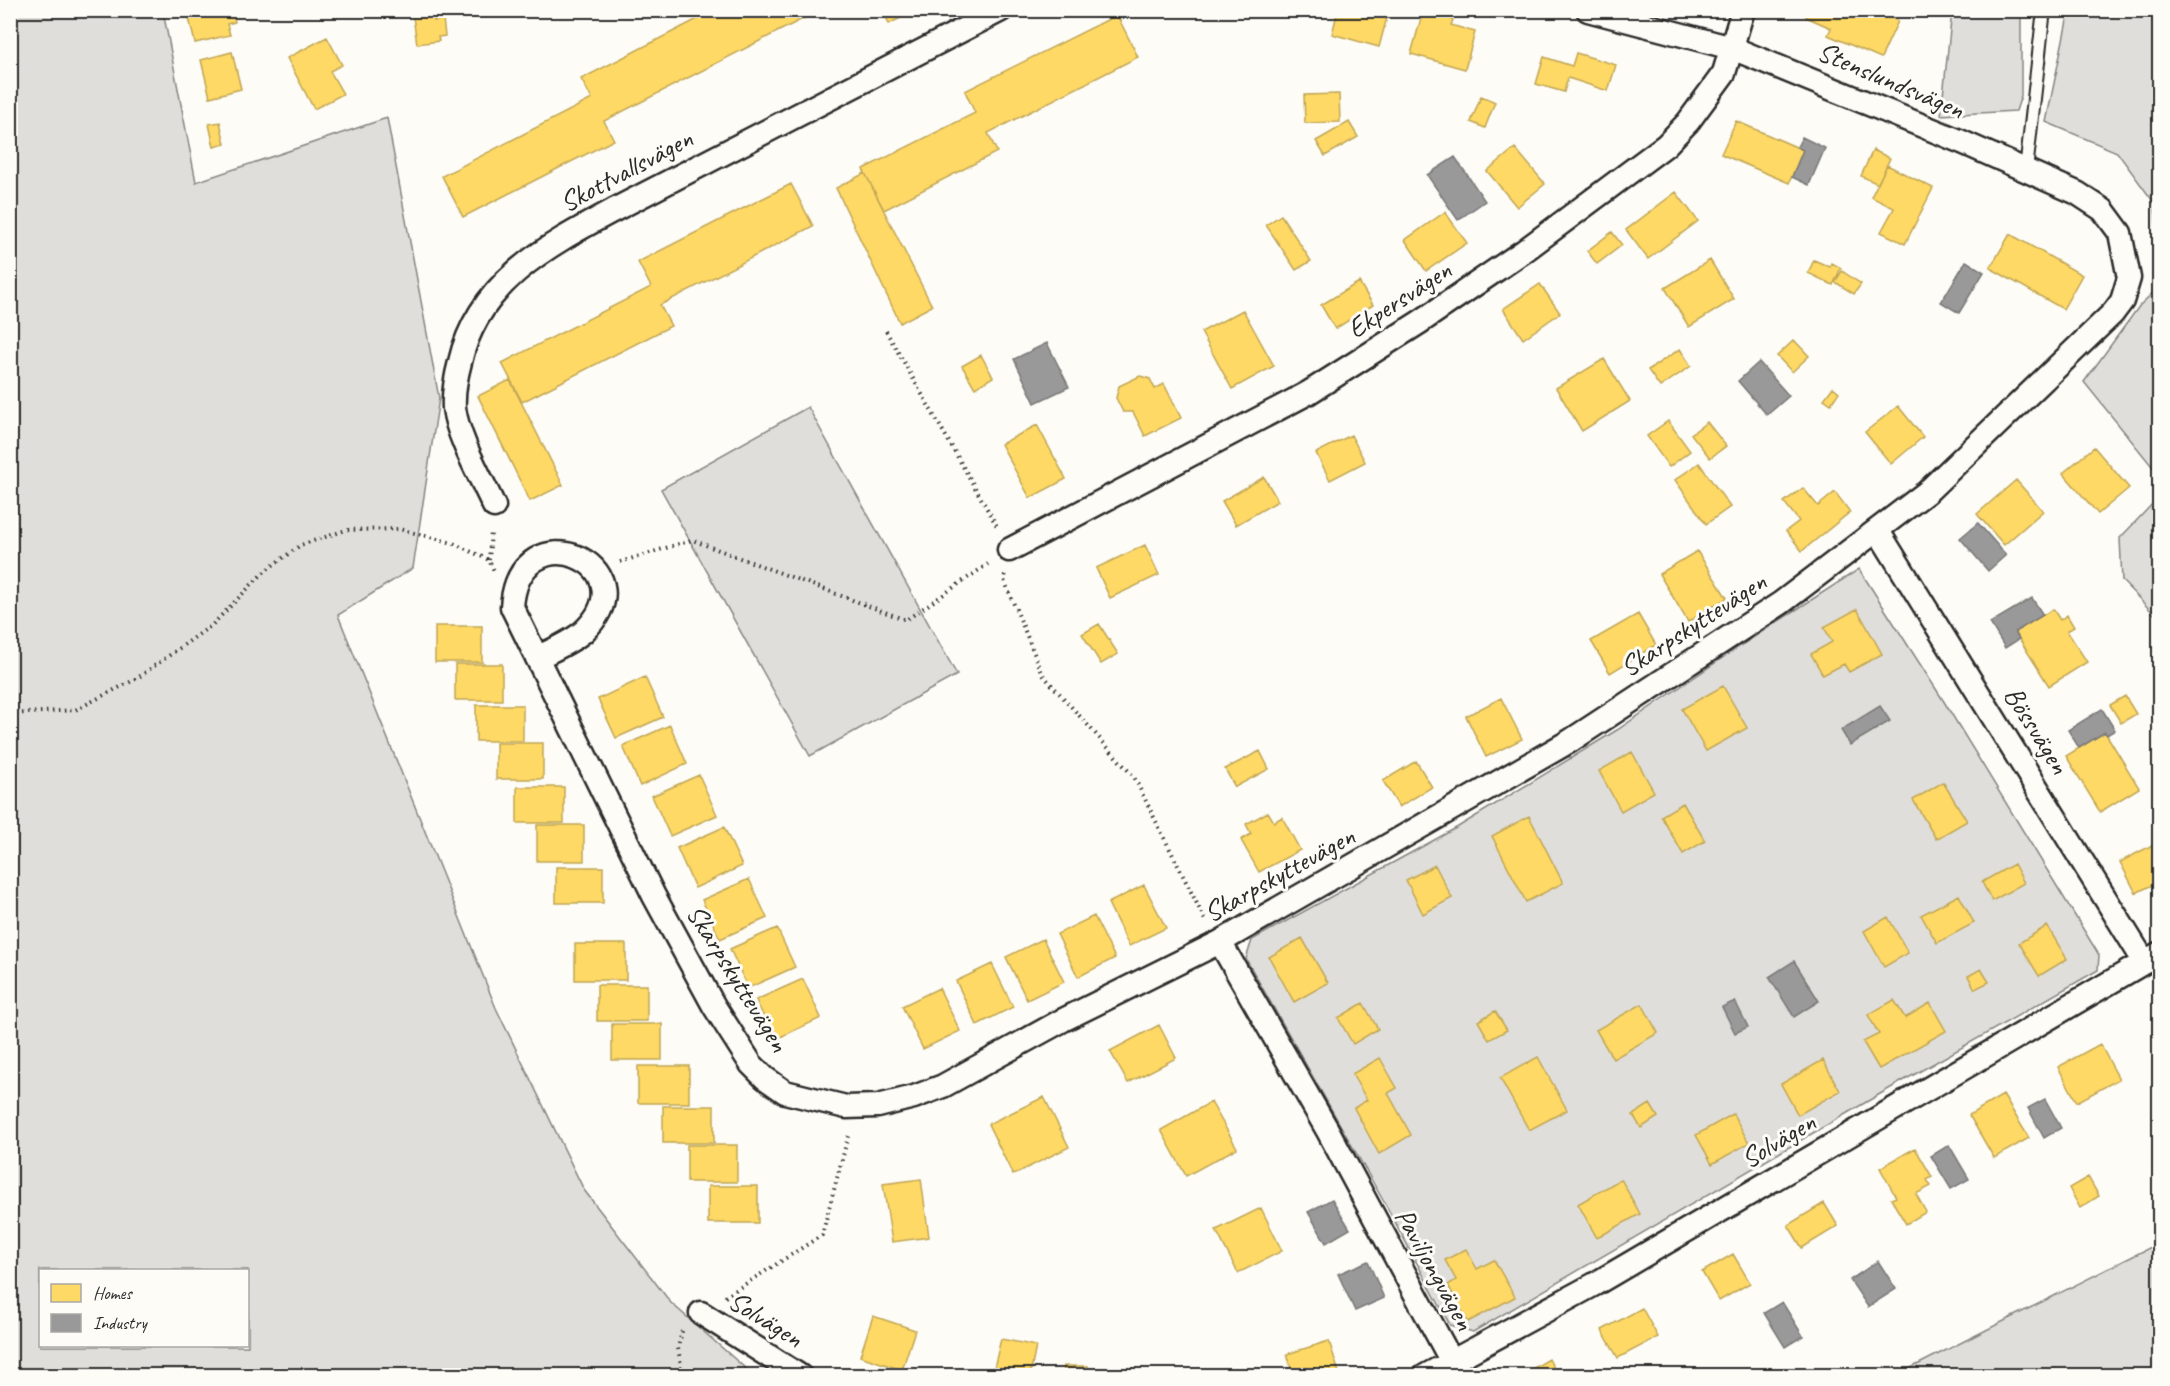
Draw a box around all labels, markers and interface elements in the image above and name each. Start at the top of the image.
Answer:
street label: Stenslundsvägen [1812,33,1970,127]
street label: Skottvallsvägen [554,120,699,220]
street label: Ekpersvägen [1340,252,1458,346]
street label: Skarpskyttevägen [1613,564,1773,684]
street label: Bössvägen [1997,680,2078,781]
street label: Skarpskyttevägen [1197,818,1361,930]
street label: Skarpskyttevägen [679,898,797,1058]
street label: Solvägen [1734,1104,1822,1176]
street label: Paviljongvägen [1387,1202,1483,1336]
legend [39,1269,249,1347]
text: Homes [93,1282,133,1304]
street label: Solvägen [722,1283,810,1356]
text: Industry [93,1312,148,1334]

